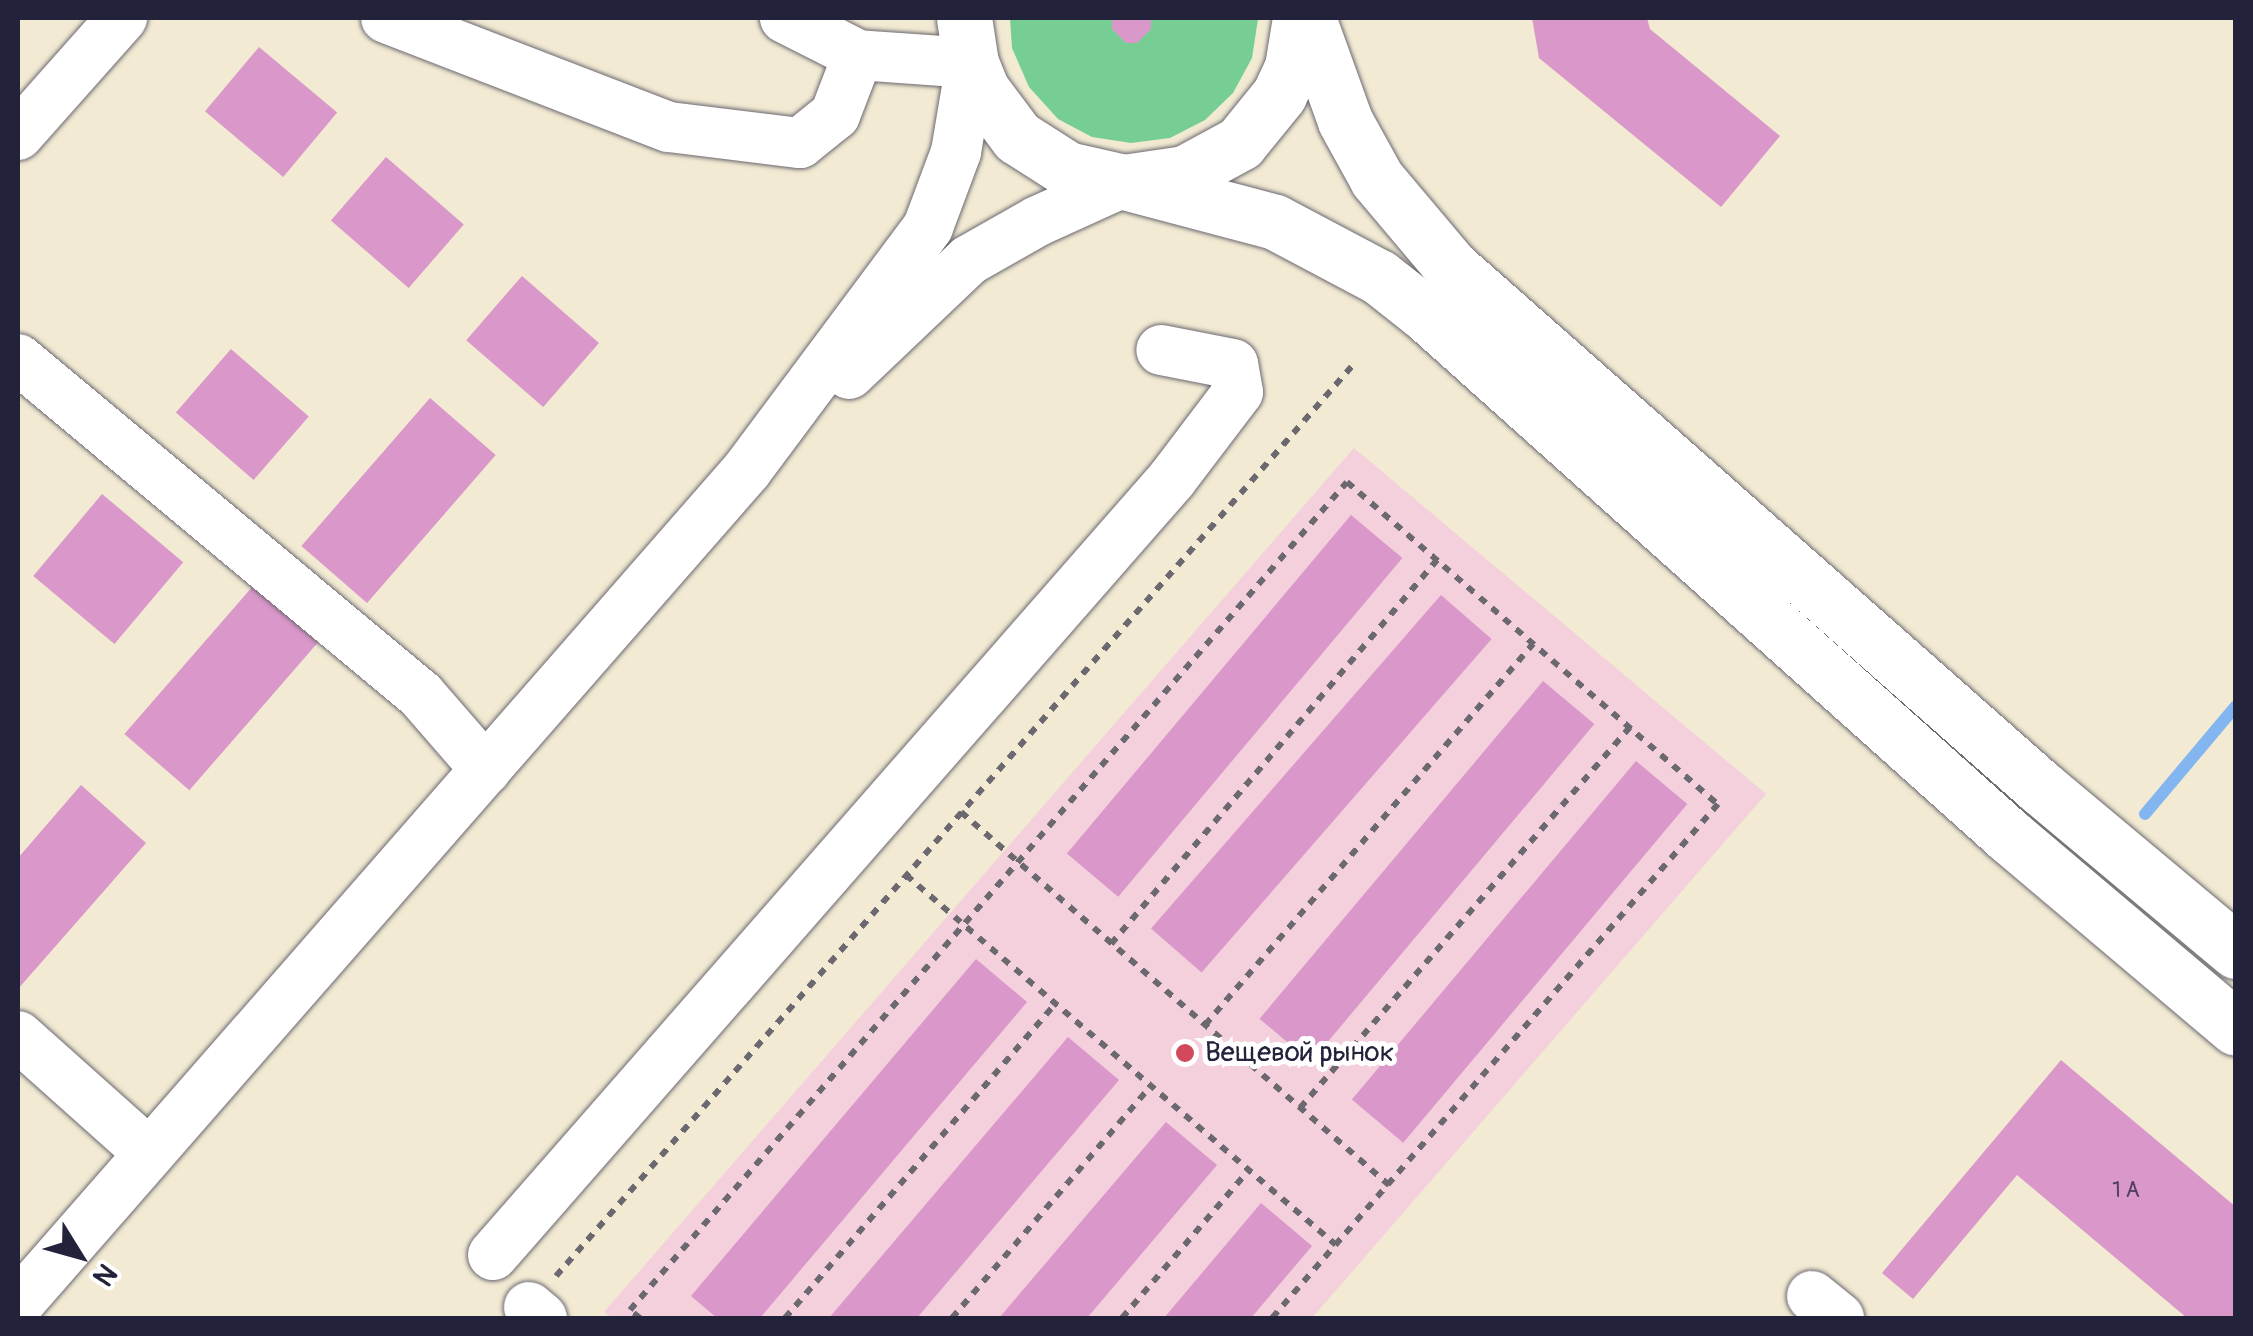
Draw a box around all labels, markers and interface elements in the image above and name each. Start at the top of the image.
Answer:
place label: Вещевой рынок [1205,1036,1394,1070]
marker: Вещевой рынок [1174,1042,1196,1064]
house number: 1 А [2112,1178,2140,1204]
north arrow [30,1206,130,1306]
text: N [85,1256,124,1292]

